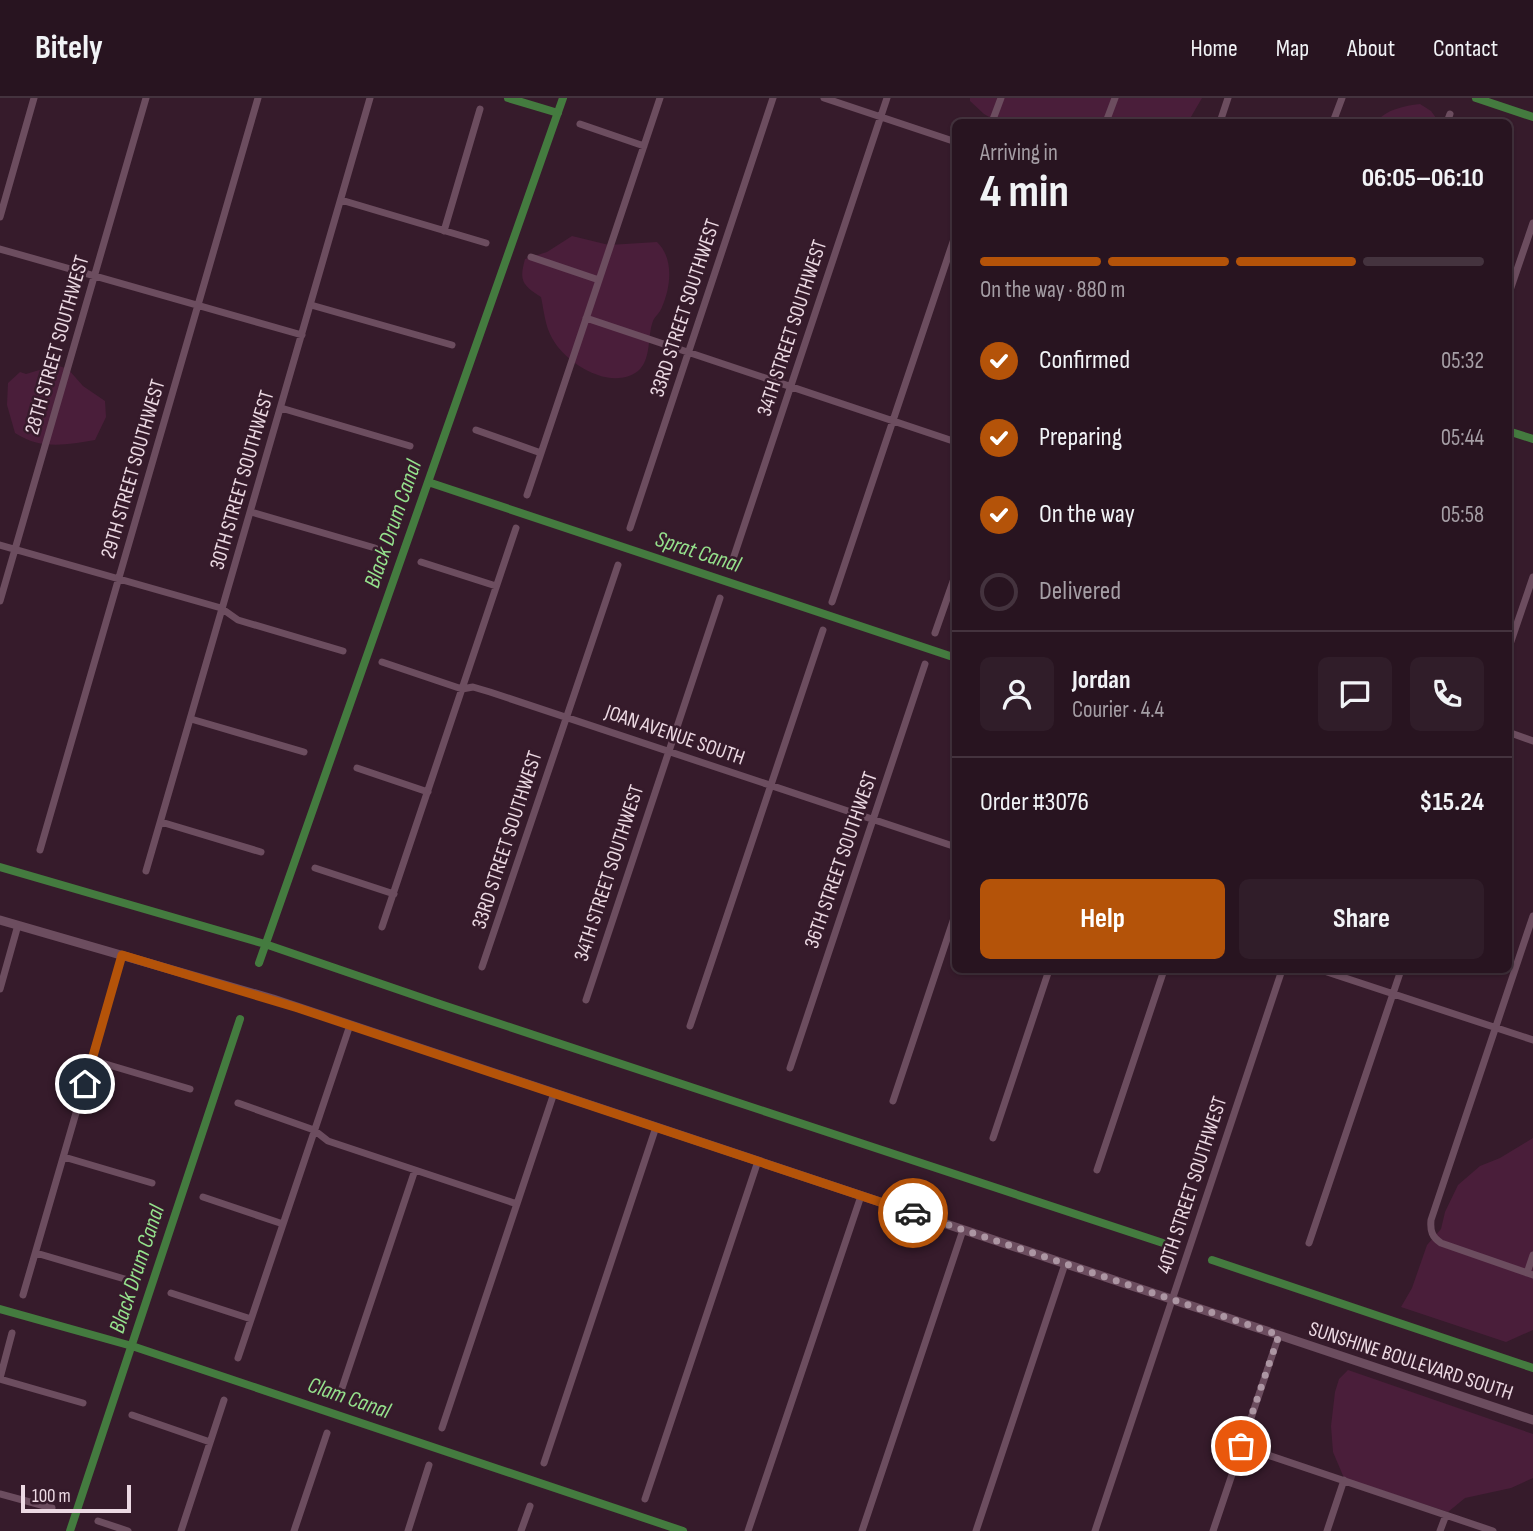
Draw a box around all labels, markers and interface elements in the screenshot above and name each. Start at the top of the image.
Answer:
text: Bitely [35,28,103,68]
text: Home [1190,34,1238,63]
text: Map [1276,34,1309,63]
text: About [1347,34,1395,63]
text: Contact [1433,34,1498,63]
text: Arriving in [980,139,1058,167]
text: 06:05–06:10 [1362,163,1484,194]
text: 4 min [980,165,1069,220]
street label: 33RD STREET SOUTHWEST [644,215,726,400]
street label: 34TH STREET SOUTHWEST [752,236,832,419]
street label: 28TH STREET SOUTHWEST [19,252,95,437]
text: On the way · 880 m [980,276,1125,304]
icon: check [980,342,1018,380]
text: Confirmed [1039,345,1130,376]
text: 05:32 [1441,347,1484,375]
street label: 29TH STREET SOUTHWEST [95,376,171,562]
street label: 30TH STREET SOUTHWEST [204,387,280,572]
icon: check [980,419,1018,457]
text: Preparing [1039,422,1122,453]
text: 05:44 [1441,424,1484,452]
water label: Black Drum Canal [358,456,428,591]
icon: check [980,496,1018,534]
text: On the way [1039,499,1135,530]
text: 05:58 [1441,501,1484,529]
water label: Sprat Canal [652,525,745,579]
text: Delivered [1039,576,1121,607]
button: person [980,657,1054,731]
button: chat [1318,657,1392,731]
button: phone [1410,657,1484,731]
text: Jordan [1072,665,1130,696]
text: Courier · 4.4 [1072,696,1164,724]
street label: JOAN AVENUE SOUTH [601,699,748,771]
street label: 33RD STREET SOUTHWEST [466,747,548,932]
street label: 36TH STREET SOUTHWEST [799,768,883,952]
street label: 34TH STREET SOUTHWEST [569,781,649,964]
text: Order #3076 [980,787,1089,818]
text: $15.24 [1419,787,1484,818]
button: Help [980,879,1225,959]
button: Share [1239,879,1484,959]
pin [55,1054,115,1114]
icon: home [66,1065,104,1103]
street label: 40TH STREET SOUTHWEST [1152,1093,1233,1277]
courier [878,1178,948,1248]
icon: car [894,1194,932,1232]
water label: Black Drum Canal [103,1201,171,1337]
street label: SUNSHINE BOULEVARD SOUTH [1306,1316,1516,1406]
water label: Clam Canal [304,1371,395,1425]
pin [1211,1416,1271,1476]
icon: bag [1222,1427,1260,1465]
scale bar [21,1482,131,1514]
text: 100 m [32,1485,71,1508]

